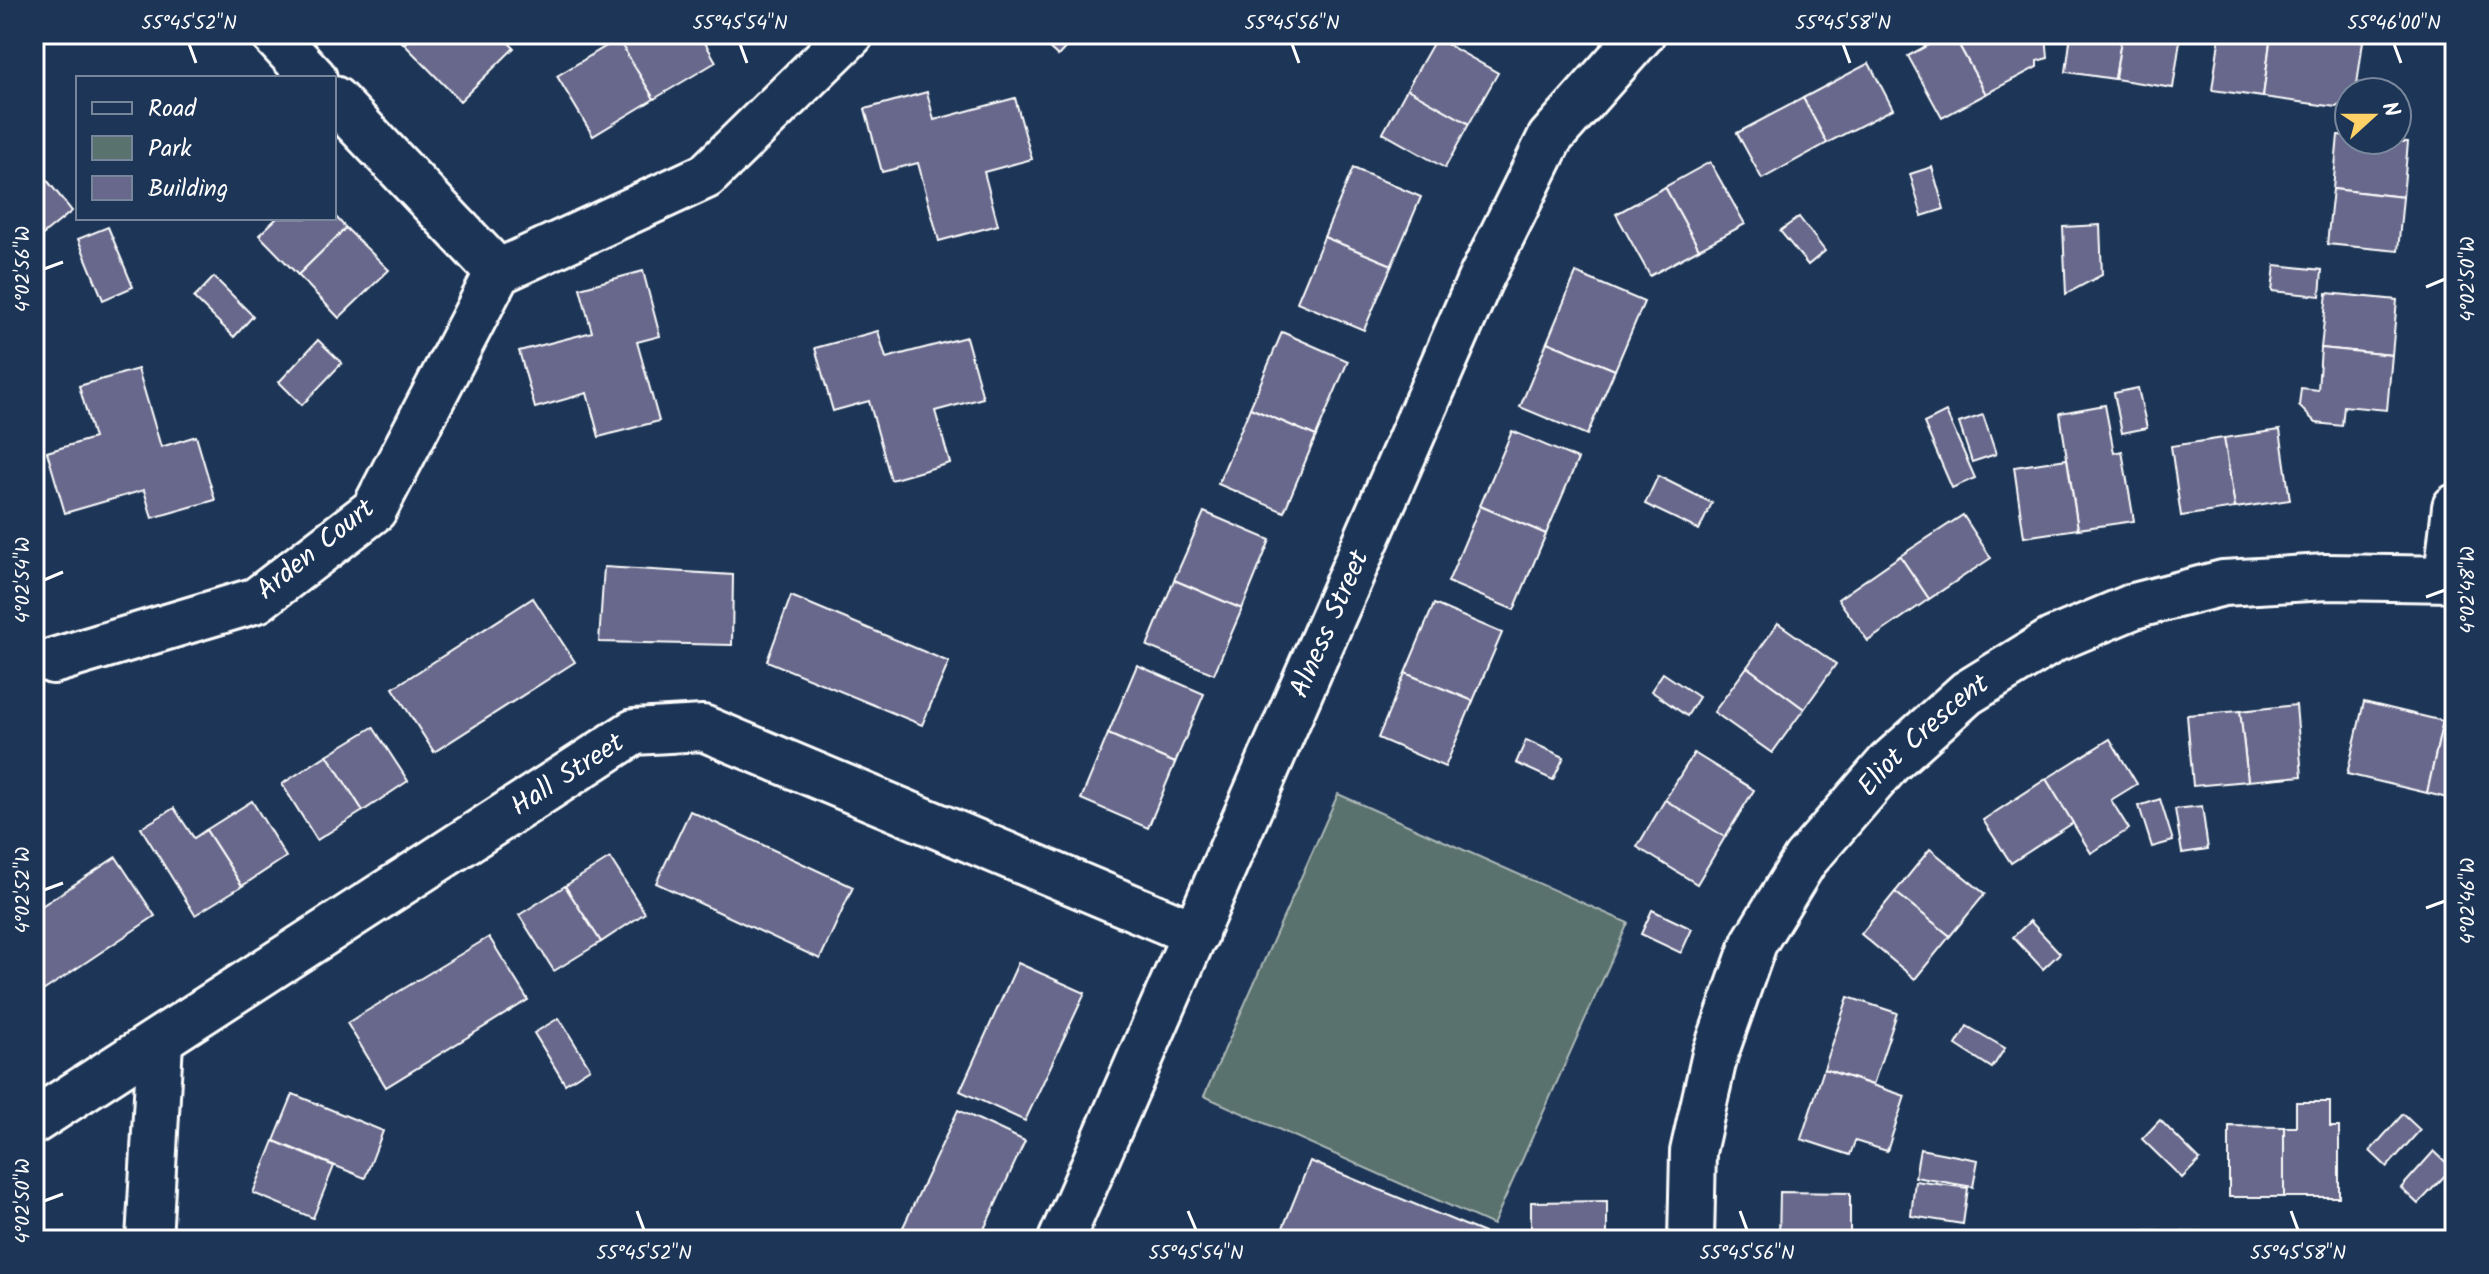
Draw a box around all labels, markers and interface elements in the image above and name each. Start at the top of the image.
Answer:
text: 55°45'52"N [141,8,237,40]
text: 55°45'54"N [693,8,787,40]
text: 55°45'56"N [1245,8,1339,40]
text: 55°45'58"N [1795,8,1891,40]
text: 55°46'00"N [2347,8,2441,40]
legend [76,76,336,220]
north arrow [2333,76,2413,156]
text: Road [148,90,197,129]
text: N [2371,97,2408,123]
text: Park [148,130,192,169]
text: Building [148,170,228,209]
text: 4°02'56"W [8,226,40,312]
text: 4°02'50"W [2453,236,2485,322]
street label: Arden Court [247,487,386,612]
text: 4°02'54"W [8,537,40,623]
street label: Alness Street [1278,542,1382,705]
text: 4°02'48"W [2453,546,2485,634]
street label: Eliot Crescent [1847,661,1999,807]
street label: Hall Street [502,721,635,829]
text: 4°02'52"W [8,847,40,933]
text: 4°02'46"W [2453,858,2485,944]
text: 4°02'50"W [8,1158,40,1244]
text: 55°45'52"N [596,1238,692,1270]
text: 55°45'54"N [1149,1238,1243,1270]
text: 55°45'56"N [1700,1238,1794,1270]
text: 55°45'58"N [2250,1238,2346,1270]

